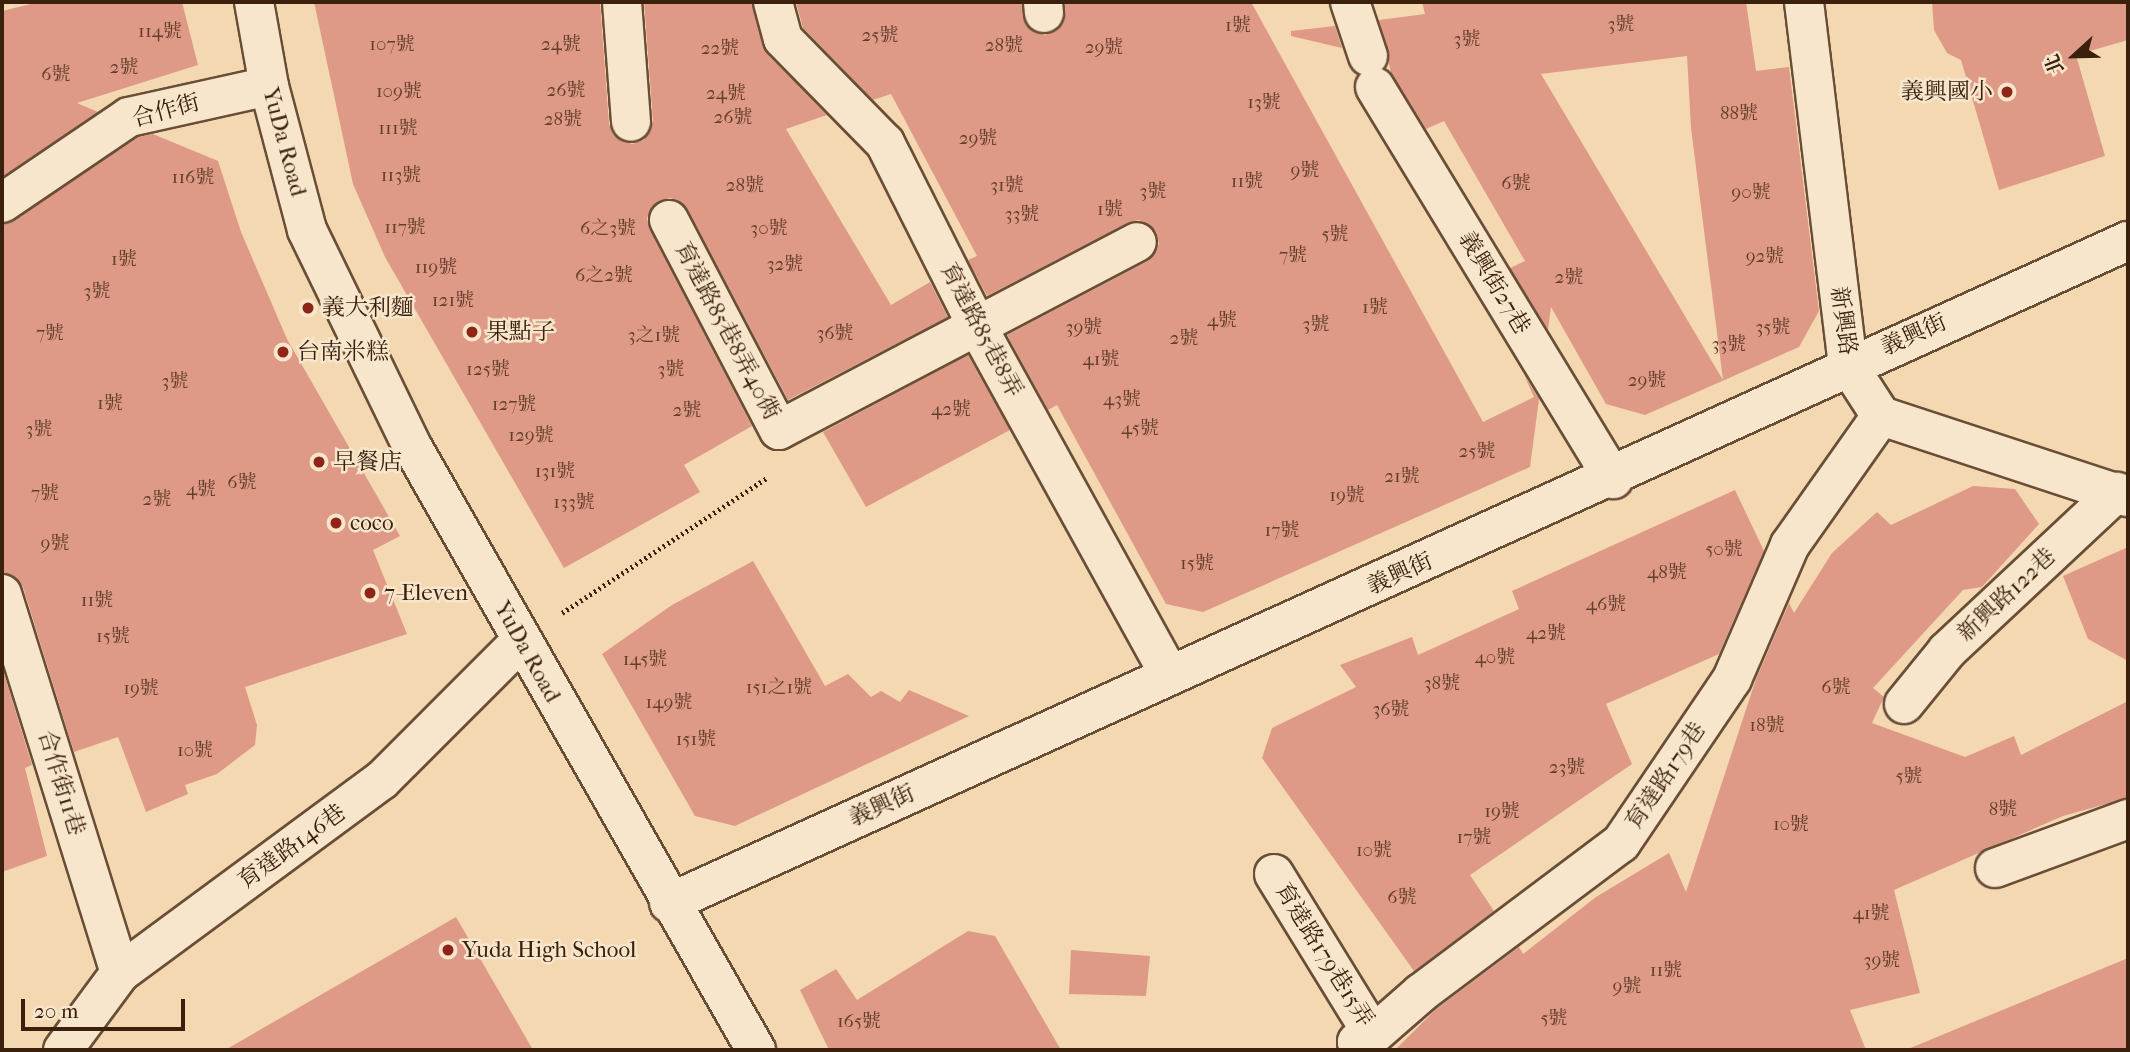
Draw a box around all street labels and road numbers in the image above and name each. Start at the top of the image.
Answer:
street label: YuDa Road [256,85,312,199]
street label: 合作街 [129,89,203,133]
street label: 義興街27巷 [1453,227,1535,339]
street label: 育達路85巷8弄40衖 [668,237,786,425]
street label: 育達路85巷8弄 [934,258,1028,402]
street label: 新興路 [1825,285,1861,357]
street label: 義興街 [1877,308,1951,362]
street label: 新興路122巷 [1952,543,2062,647]
street label: 義興街 [1363,547,1437,601]
street label: YuDa Road [488,597,566,707]
street label: 育達路179巷 [1620,717,1712,835]
street label: 合作街11巷 [32,727,90,839]
street label: 義興街 [845,779,919,833]
street label: 育達路146巷 [233,799,351,895]
street label: 育達路179巷15弄 [1269,878,1379,1032]

